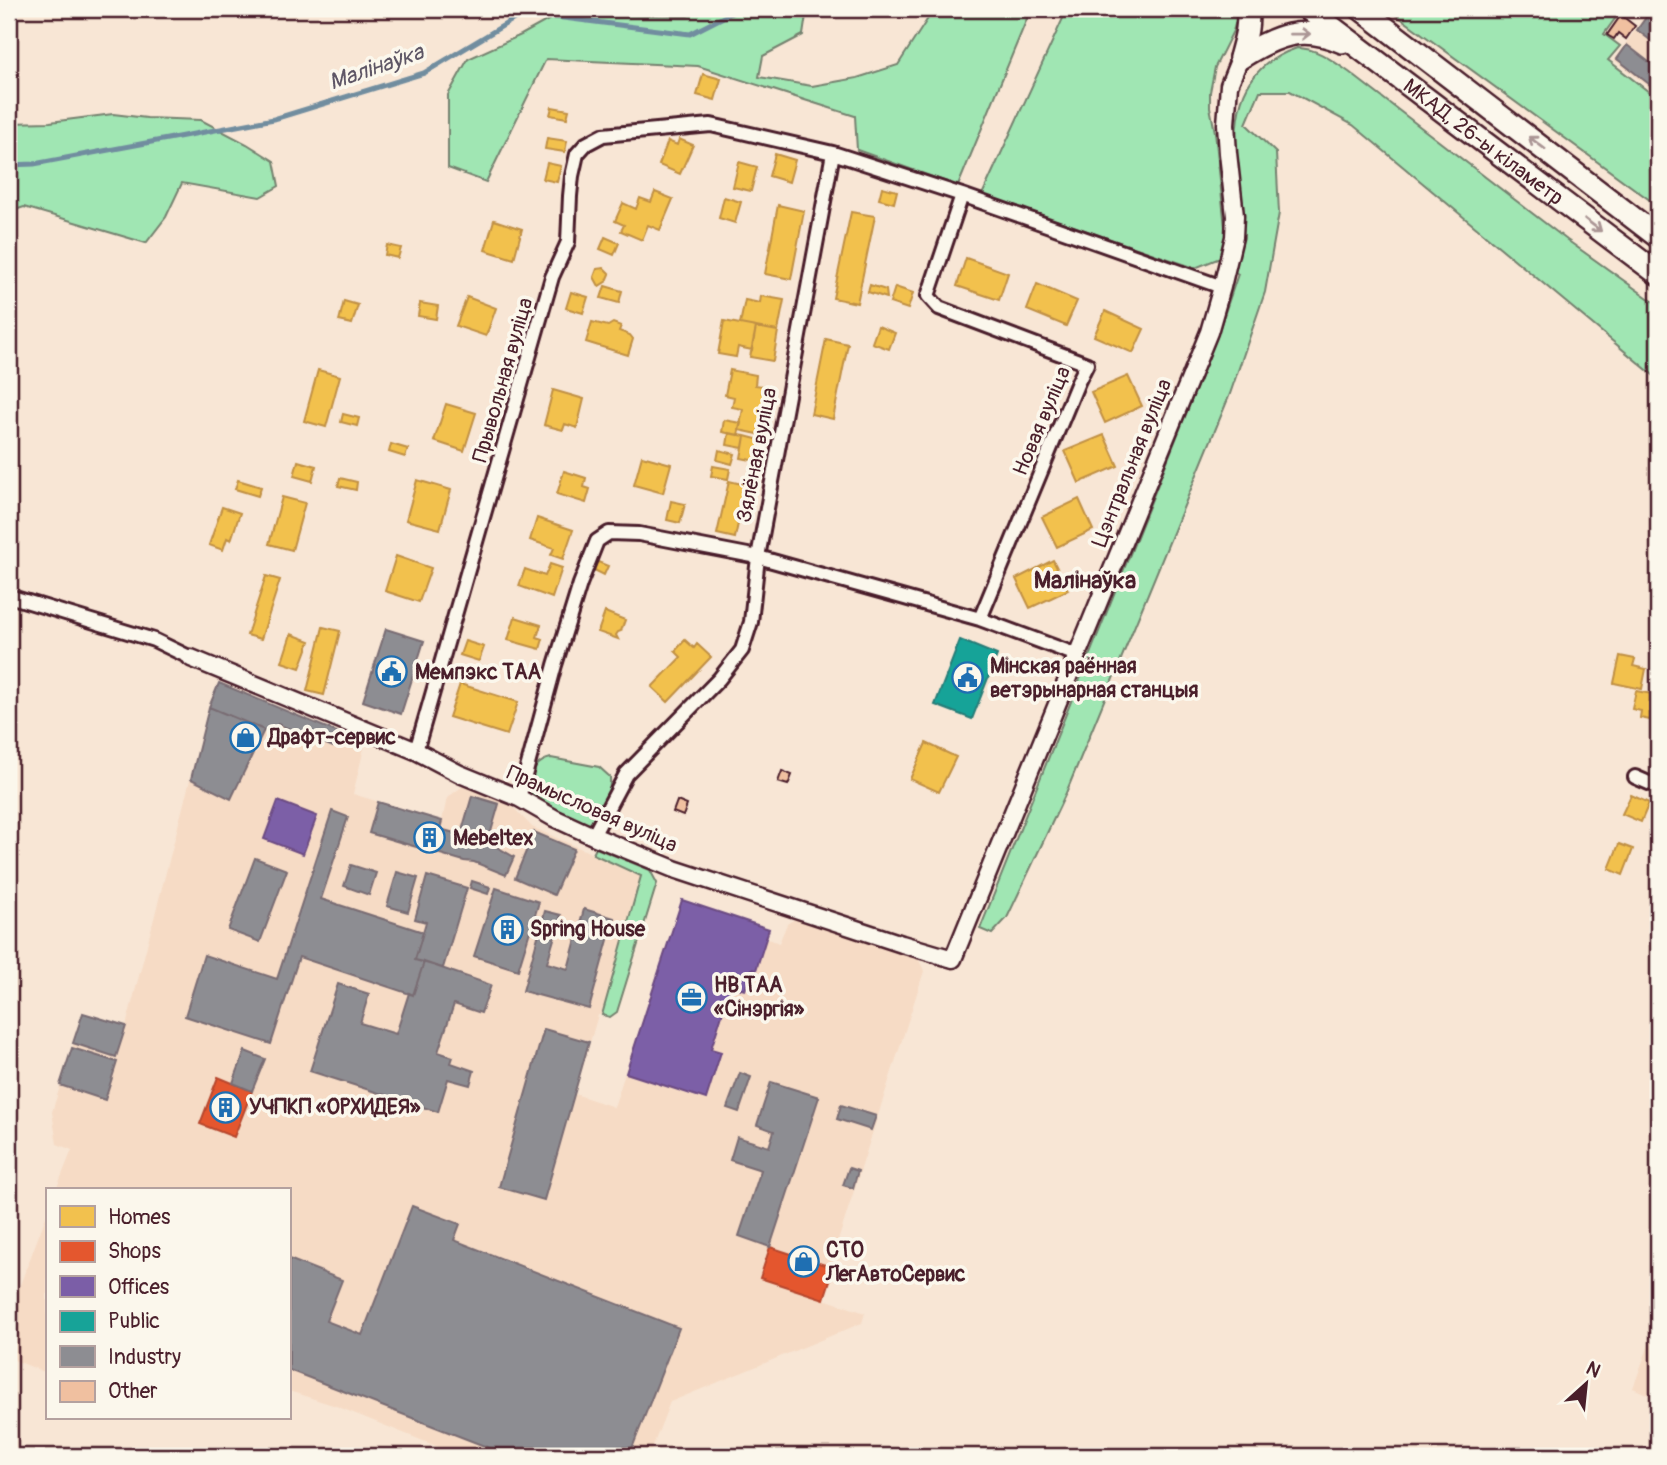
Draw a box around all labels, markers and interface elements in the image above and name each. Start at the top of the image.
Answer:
one-way arrow [1288,27,1311,41]
water label: Малінаўка [325,37,428,97]
street label: МКАД, 26-ы кіламетр [1398,72,1569,211]
one-way arrow [1528,136,1546,151]
one-way arrow [1583,218,1602,232]
street label: Прывольная вуліца [467,295,539,465]
street label: Новая вуліца [1007,362,1077,480]
street label: Цэнтральная вуліца [1086,375,1178,551]
street label: Зялёная вуліца [731,385,783,525]
district label: Малінаўка [1034,566,1136,595]
place label: Мінская раённая ветэрынарная станцыя [990,653,1198,704]
public building icon: Мемпэкс ТАА [375,655,409,689]
place label: Мемпэкс ТАА [415,659,542,686]
public building icon: Мінская раённая ветэрынарная станцыя [950,661,984,695]
shop icon: Драфт-сервис [228,720,262,754]
place label: Драфт-сервис [266,724,396,751]
street label: Прамысловая вуліца [502,759,682,859]
building icon: Mebeltex [413,821,447,855]
place label: Mebeltex [453,825,533,852]
building icon: Spring House [490,912,524,946]
place label: Spring House [530,916,646,943]
place label: НВ ТАА «Сінэргія» [714,972,805,1023]
office icon: НВ ТАА «Сінэргія» [674,980,708,1014]
building icon: УЧПКП «ОРХИДЕЯ» [209,1090,243,1124]
place label: УЧПКП «ОРХИДЕЯ» [249,1094,421,1121]
legend [46,1188,290,1420]
text: Homes [108,1204,171,1231]
place label: СТО ЛегАвтоСервис [825,1237,966,1288]
text: Shops [108,1238,161,1265]
shop icon: СТО ЛегАвтоСервис [786,1245,820,1279]
text: Offices [108,1274,170,1301]
text: Public [108,1308,160,1335]
text: Industry [108,1344,181,1371]
north arrow [1552,1350,1622,1420]
text: N [1582,1356,1605,1383]
text: Other [108,1378,158,1405]

